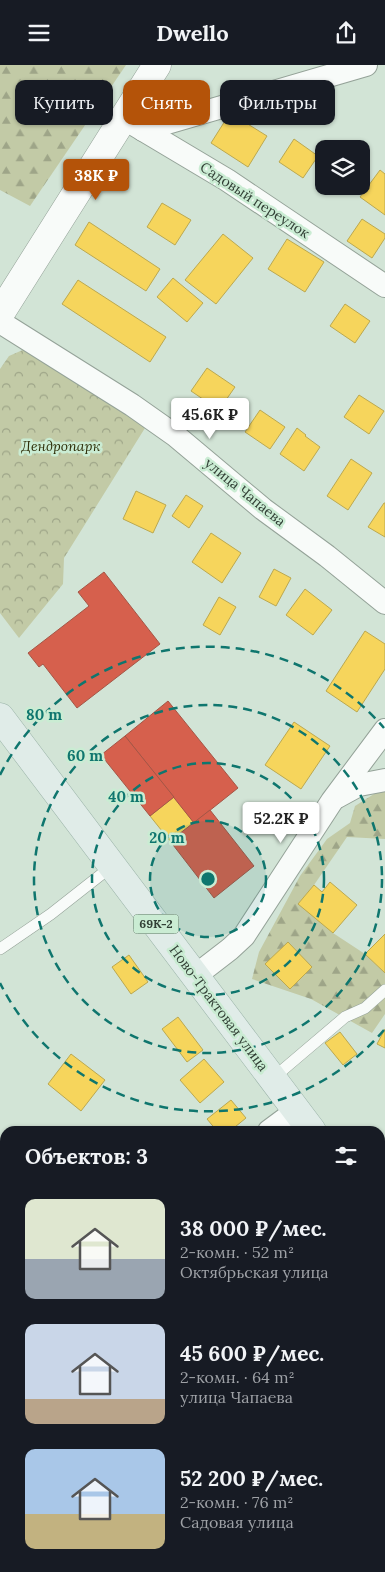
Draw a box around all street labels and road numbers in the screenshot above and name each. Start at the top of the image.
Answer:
street label: Садовый переулок [197,158,314,242]
street label: улица Чапаева [201,454,289,530]
road number: 69К-2 [134,915,178,934]
street label: Ново-Трактовая улица [166,941,272,1075]

